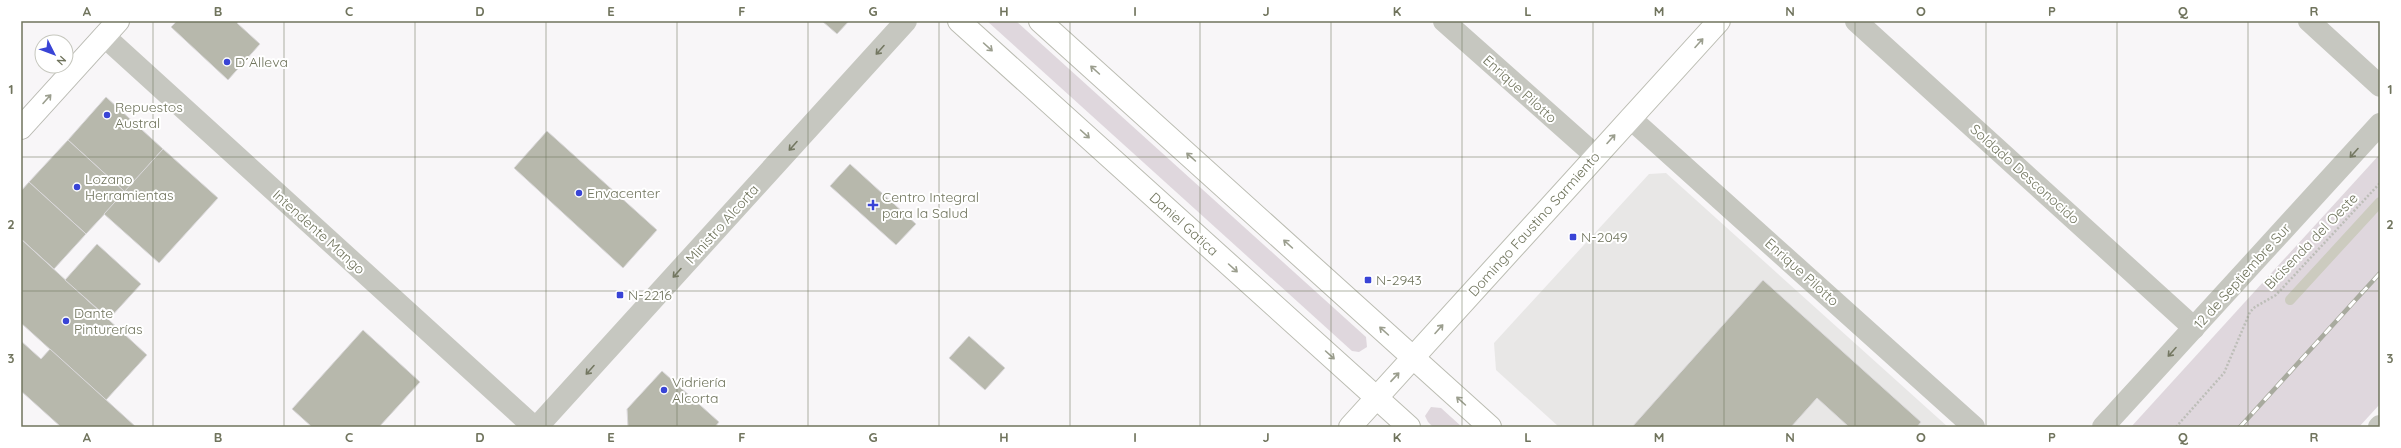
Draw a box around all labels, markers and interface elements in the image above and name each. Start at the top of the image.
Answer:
text: A [83,3,92,19]
text: B [214,3,222,19]
text: C [345,3,353,19]
text: D [475,3,485,19]
text: E [607,3,615,19]
text: F [738,3,746,19]
text: G [868,3,878,19]
text: H [999,3,1009,19]
text: I [1133,3,1137,19]
text: J [1262,3,1270,19]
text: K [1393,3,1402,19]
text: L [1524,3,1532,19]
text: M [1654,3,1664,19]
text: N [1785,3,1795,19]
text: O [1916,3,1926,19]
text: P [2048,3,2056,19]
text: Q [2178,3,2189,19]
text: R [2310,3,2319,19]
north arrow [34,34,74,74]
one-way arrow [1694,38,1703,48]
one-way arrow [983,42,993,52]
one-way arrow [875,45,885,55]
street label: Enrique Pilotto [1479,51,1561,127]
text: N [54,53,69,68]
place label: D´Alleva [235,53,288,71]
marker: D´Alleva [222,57,232,67]
one-way arrow [1090,66,1100,75]
text: 1 [8,81,14,97]
text: 1 [2387,81,2393,97]
one-way arrow [43,94,52,104]
place label: Repuestos Austral [115,98,183,132]
marker: Repuestos Austral [102,110,112,120]
street label: Soldado Desconocido [1966,120,2084,228]
one-way arrow [1079,129,1089,138]
one-way arrow [1607,134,1616,144]
one-way arrow [788,141,797,151]
street label: Domingo Faustino Sarmiento [1464,148,1604,300]
one-way arrow [2349,148,2358,158]
one-way arrow [1186,153,1196,162]
place label: Lozano Herramientas [85,170,174,204]
street label: Ministro Alcorta [682,181,762,267]
marker: Lozano Herramientas [72,182,82,192]
place label: Envacenter [587,184,661,202]
street label: Intendente Mango [269,186,369,278]
marker: Envacenter [574,188,584,198]
place label: Centro Integral para la Salud [882,188,979,222]
street label: Daniel Gatica [1146,188,1222,260]
street label: Bicisenda del Oeste [2260,189,2362,293]
marker: Centro Integral para la Salud [867,199,879,211]
text: 2 [7,216,15,232]
text: 2 [2386,216,2394,232]
street label: 12 de Septiembre Sur [2190,219,2295,333]
place label: N-2049 [1581,228,1628,246]
marker: N-2049 [1568,232,1578,242]
street label: Enrique Pilotto [1761,234,1843,310]
one-way arrow [1282,240,1293,249]
one-way arrow [1228,263,1238,273]
one-way arrow [673,268,682,278]
place label: N-2943 [1376,271,1422,289]
marker: N-2943 [1363,275,1373,285]
place label: N-2216 [628,286,672,304]
marker: N-2216 [615,290,625,300]
place label: Dante Pinturerías [74,304,143,338]
marker: Dante Pinturerías [61,316,71,326]
one-way arrow [1434,324,1443,334]
one-way arrow [1379,327,1389,336]
one-way arrow [2167,347,2176,358]
text: 3 [8,350,15,366]
one-way arrow [1324,350,1334,359]
text: 3 [2387,350,2394,366]
one-way arrow [585,364,594,375]
one-way arrow [1390,372,1399,383]
place label: Vidriería Alcorta [672,373,726,407]
marker: Vidriería Alcorta [659,385,669,395]
one-way arrow [1456,396,1466,406]
text: A [83,429,92,445]
text: B [214,429,222,445]
text: C [345,429,353,445]
text: D [475,429,485,445]
text: E [607,429,615,445]
text: F [738,429,746,445]
text: G [868,429,878,445]
text: H [999,429,1009,445]
text: I [1133,429,1137,445]
text: J [1262,429,1270,445]
text: K [1393,429,1402,445]
text: L [1524,429,1532,445]
text: M [1654,429,1664,445]
text: N [1785,429,1795,445]
text: O [1916,429,1926,445]
text: P [2048,429,2056,445]
text: Q [2178,429,2189,445]
text: R [2310,429,2319,445]

